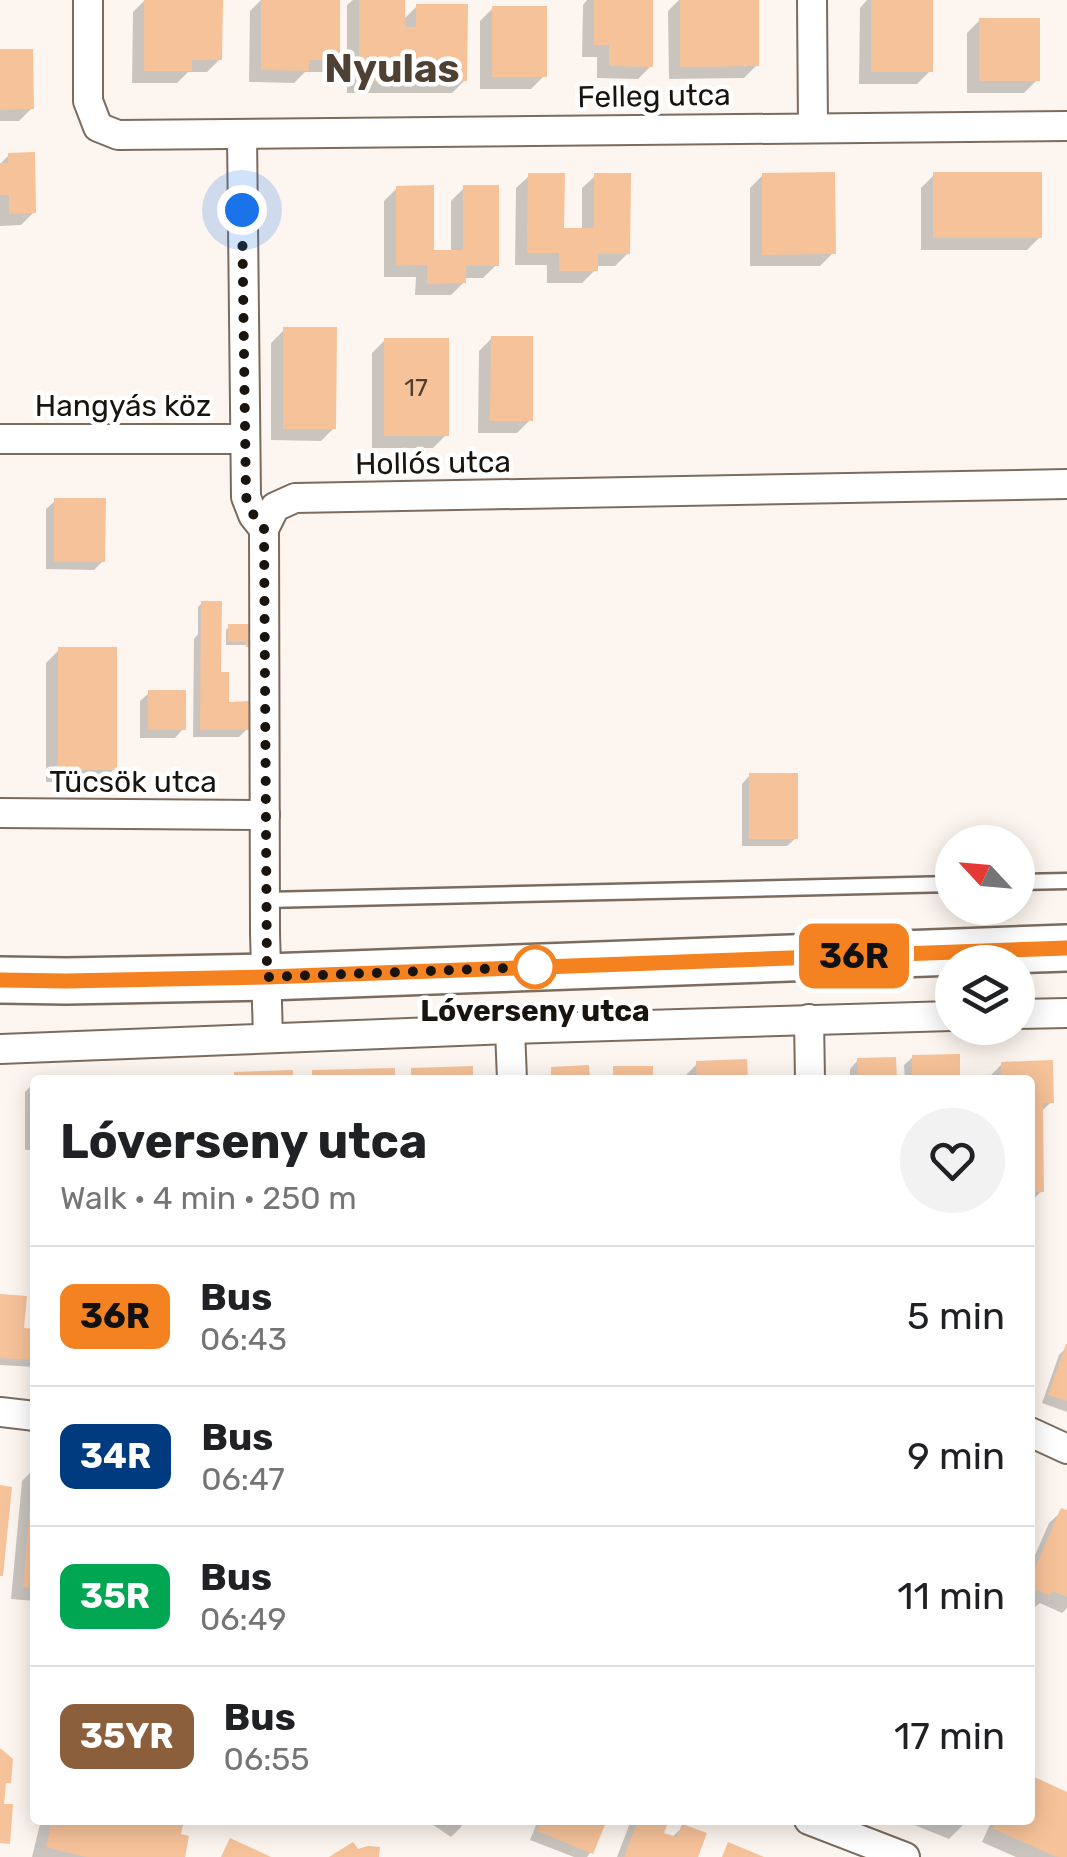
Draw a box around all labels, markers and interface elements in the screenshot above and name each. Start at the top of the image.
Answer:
district label: Nyulas [324,45,460,92]
street label: Felleg utca [577,77,731,115]
your location [217,185,267,235]
house number: 17 [404,373,428,402]
street label: Hangyás köz [35,388,211,424]
street label: Hollós utca [355,444,511,482]
street label: Tücsök utca [49,764,217,800]
north arrow [935,825,1035,925]
map controls [935,825,1035,1045]
line badge: 36R [796,924,912,988]
text: 36R [819,935,889,977]
button: layers [935,945,1035,1045]
marker: Lóverseny utca [514,946,556,988]
place label: Lóverseny utca [420,993,650,1029]
button: heart [900,1108,1005,1213]
text: Lóverseny utca [60,1113,427,1170]
text: Walk · 4 min · 250 m [60,1179,357,1217]
text: Bus [200,1274,272,1320]
text: 5 min [907,1293,1005,1339]
text: 36R [80,1295,150,1337]
text: 06:43 [200,1320,287,1358]
text: Bus [201,1414,273,1460]
text: 9 min [907,1433,1005,1479]
text: 34R [80,1435,151,1477]
text: 06:47 [201,1460,285,1498]
text: Bus [200,1554,272,1600]
text: 11 min [897,1573,1005,1619]
text: 35R [80,1575,150,1617]
text: 06:49 [200,1600,286,1638]
text: Bus [224,1694,296,1740]
text: 17 min [894,1713,1005,1759]
text: 35YR [80,1715,174,1757]
text: 06:55 [224,1740,309,1778]

